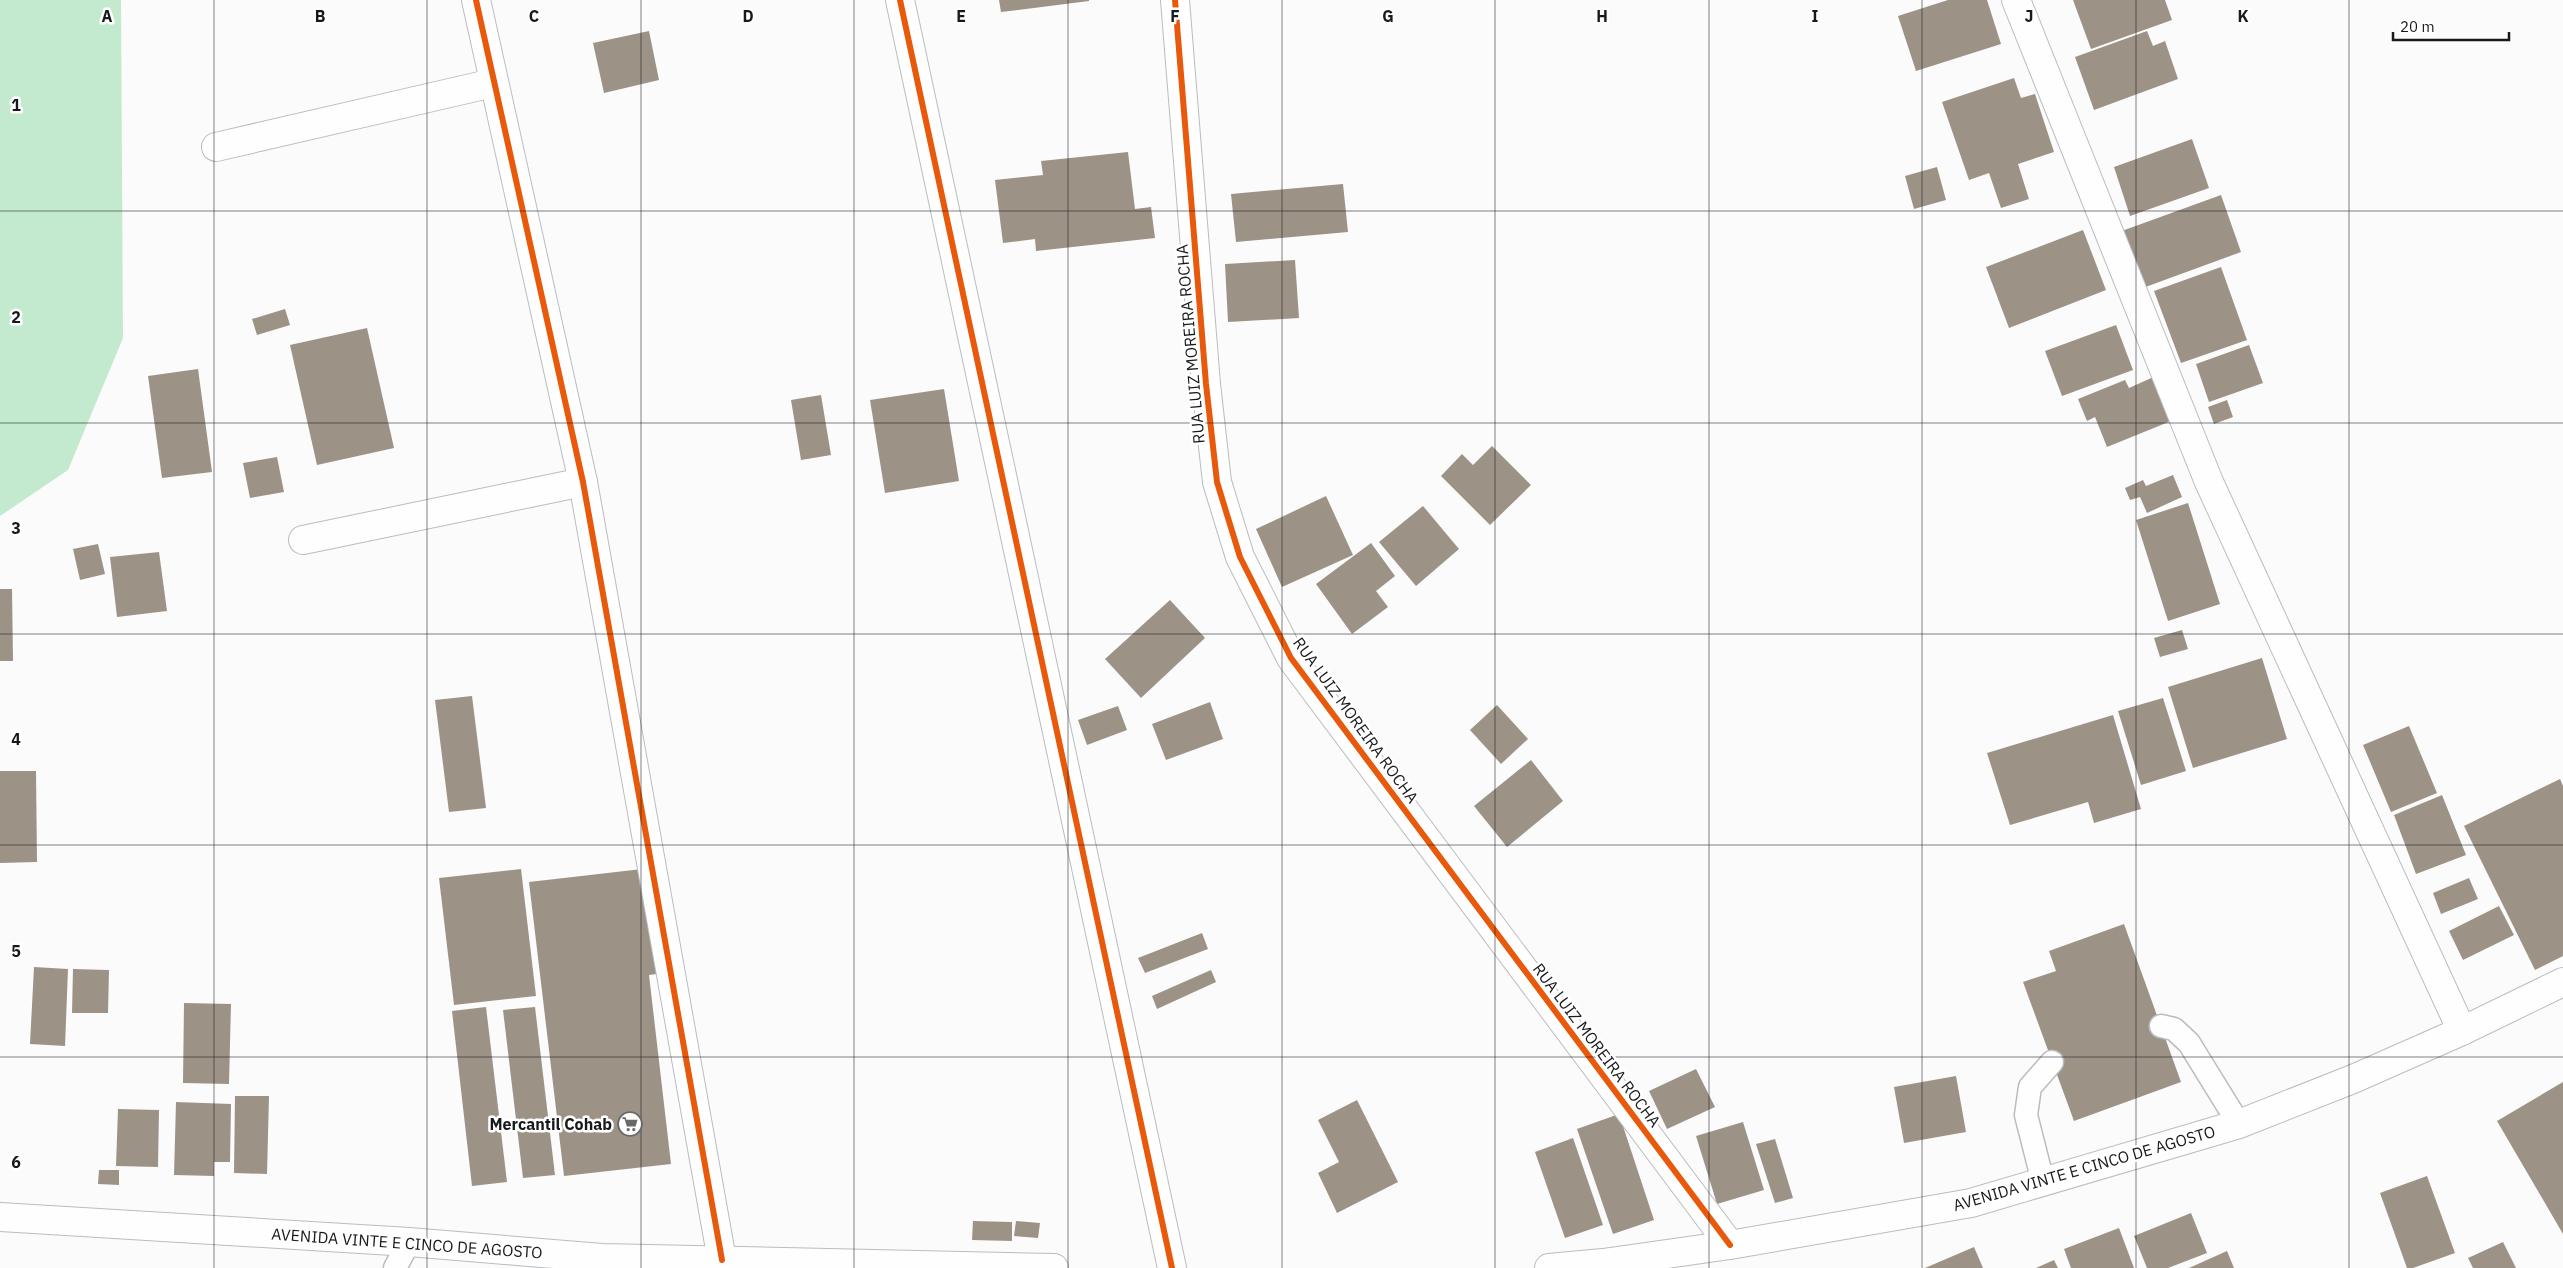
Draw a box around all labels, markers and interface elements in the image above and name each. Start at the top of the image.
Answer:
text: A [102,6,113,26]
text: B [315,6,326,26]
text: C [529,6,539,26]
text: D [742,6,754,26]
text: E [956,6,966,26]
text: F [1170,6,1180,26]
text: G [1382,6,1394,26]
text: H [1596,6,1608,26]
text: I [1812,6,1819,26]
text: J [2025,6,2033,26]
text: K [2237,6,2249,26]
scale bar [2393,10,2509,42]
text: 20 m [2400,17,2435,36]
text: 1 [11,95,21,115]
street label: RUA LUIZ MOREIRA ROCHA [1171,243,1209,445]
text: 2 [11,307,21,327]
text: 3 [11,518,21,538]
street label: RUA LUIZ MOREIRA ROCHA [1289,633,1423,807]
text: 4 [11,729,21,749]
text: 5 [11,941,21,961]
street label: RUA LUIZ MOREIRA ROCHA [1529,959,1665,1131]
supermarket icon: Mercantil Cohab [617,1111,643,1137]
place label: Mercantil Cohab [489,1114,612,1134]
street label: AVENIDA VINTE E CINCO DE AGOSTO [1951,1121,2217,1215]
text: 6 [11,1152,21,1172]
street label: AVENIDA VINTE E CINCO DE AGOSTO [271,1224,543,1262]

